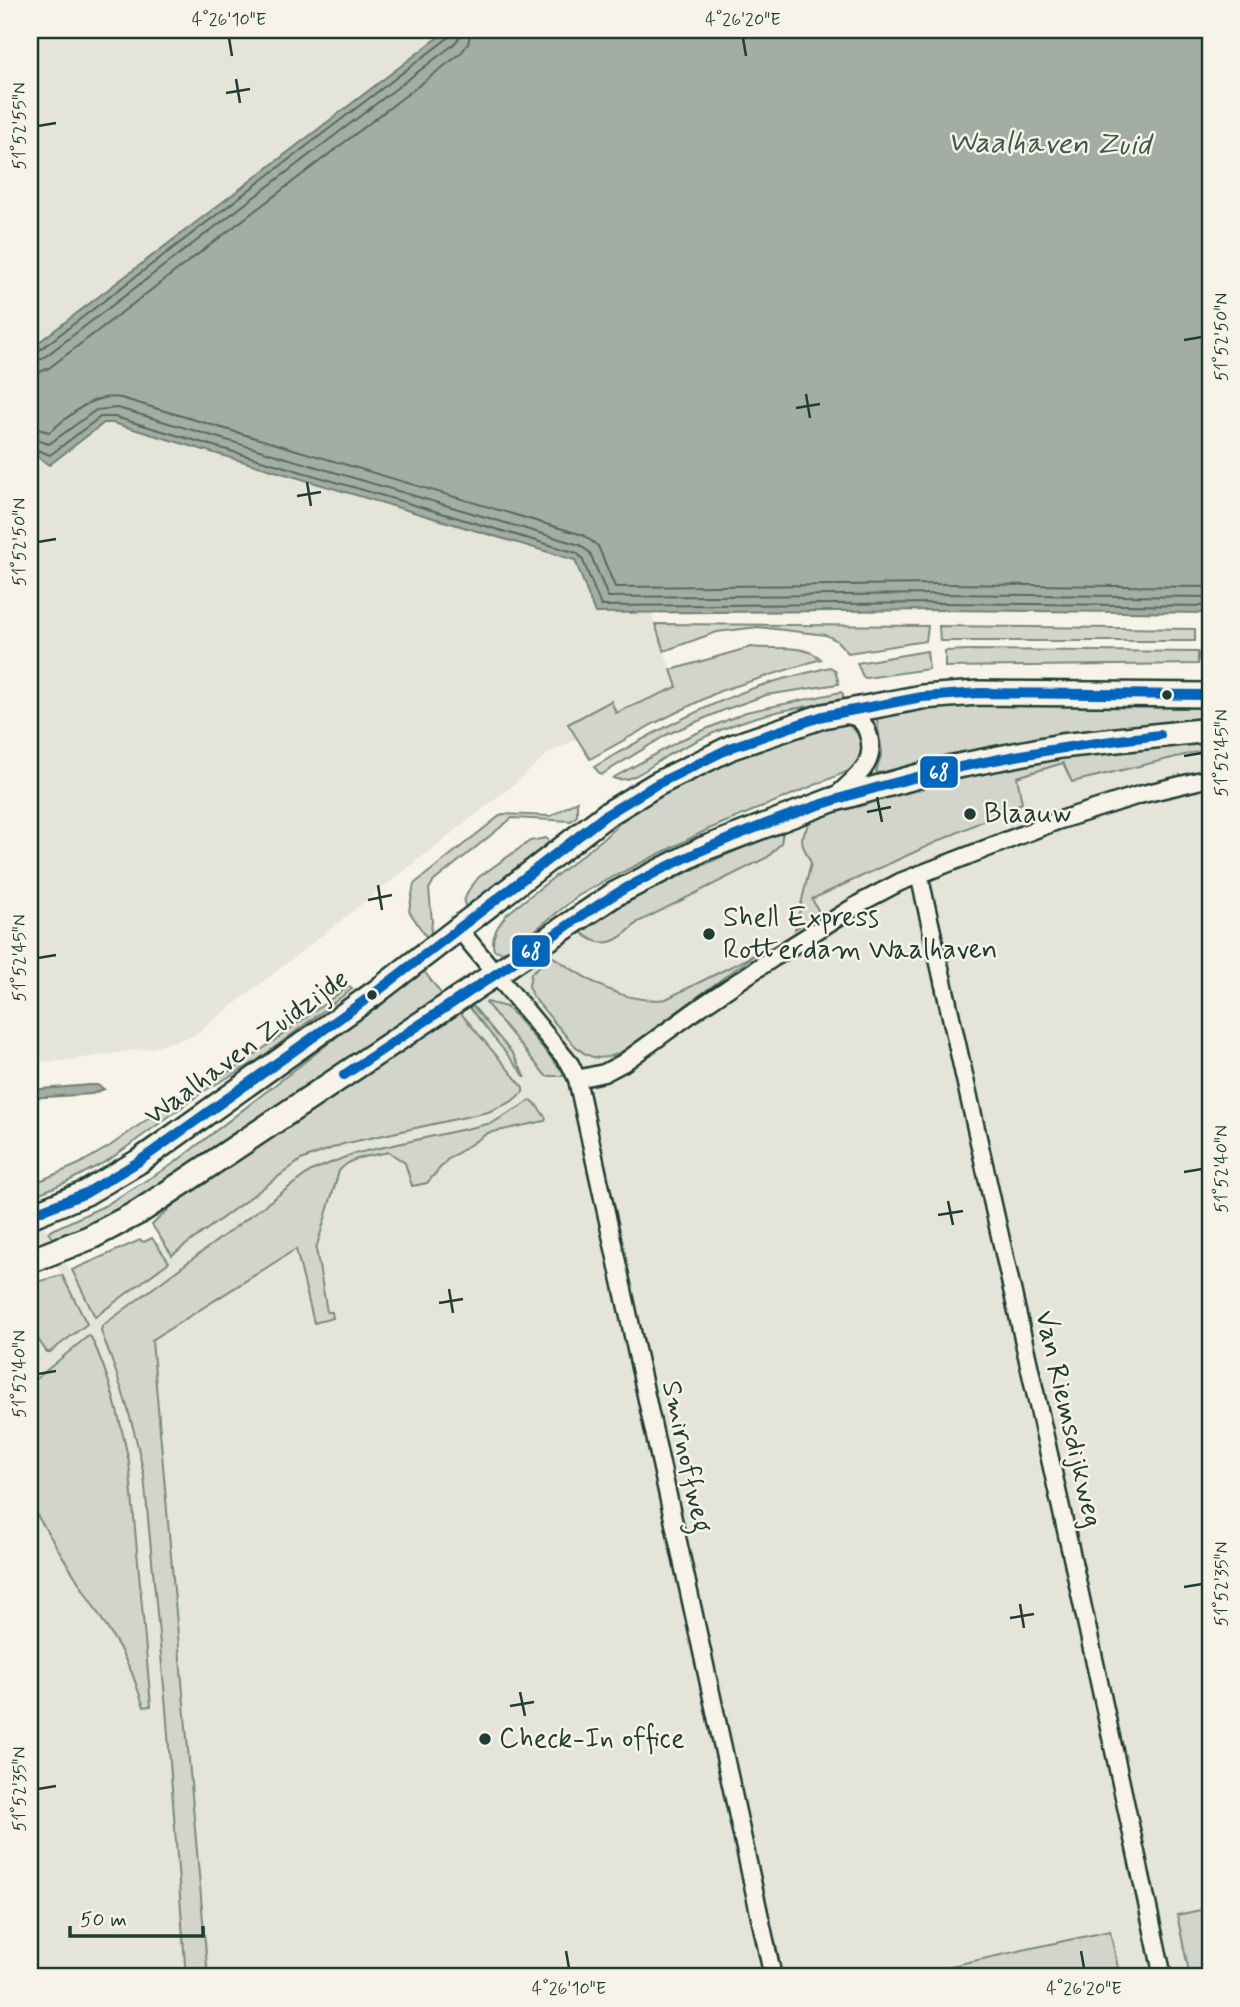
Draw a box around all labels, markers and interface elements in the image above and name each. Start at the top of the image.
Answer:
text: 4°26'10"E [192,8,266,32]
text: 4°26'20"E [705,8,781,32]
text: 51°52'55"N [8,82,32,170]
water label: Waalhaven Zuid [947,123,1154,165]
text: 51°52'50"N [1210,293,1234,381]
text: 51°52'50"N [8,498,32,586]
unlabelled marker [1160,688,1174,702]
text: 51°52'45"N [1210,709,1234,797]
line badge: 68 [919,755,959,789]
text: 68 [929,761,949,786]
place label: Blaauw [984,796,1071,833]
marker: Blaauw [962,806,978,822]
place label: Shell Express Rotterdam Waalhaven [723,900,998,969]
text: 51°52'45"N [8,914,32,1002]
marker: Shell Express Rotterdam Waalhaven [701,926,717,942]
line badge: 68 [511,934,551,968]
text: 68 [521,940,541,965]
street label: Waalhaven Zuidzijde [137,961,357,1135]
unlabelled marker [365,988,379,1002]
text: 51°52'40"N [1210,1125,1234,1213]
street label: Van Riemsdijkweg [1025,1307,1111,1531]
text: 51°52'40"N [8,1330,32,1418]
street label: Smirnoffweg [649,1377,720,1537]
text: 51°52'35"N [1210,1541,1234,1627]
place label: Check-In office [499,1721,685,1758]
marker: Check-In office [477,1731,493,1747]
text: 51°52'35"N [8,1746,32,1832]
scale bar [70,1895,203,1939]
text: 50 m [80,1906,127,1934]
text: 4°26'10"E [532,1977,606,2001]
text: 4°26'20"E [1046,1977,1122,2001]

